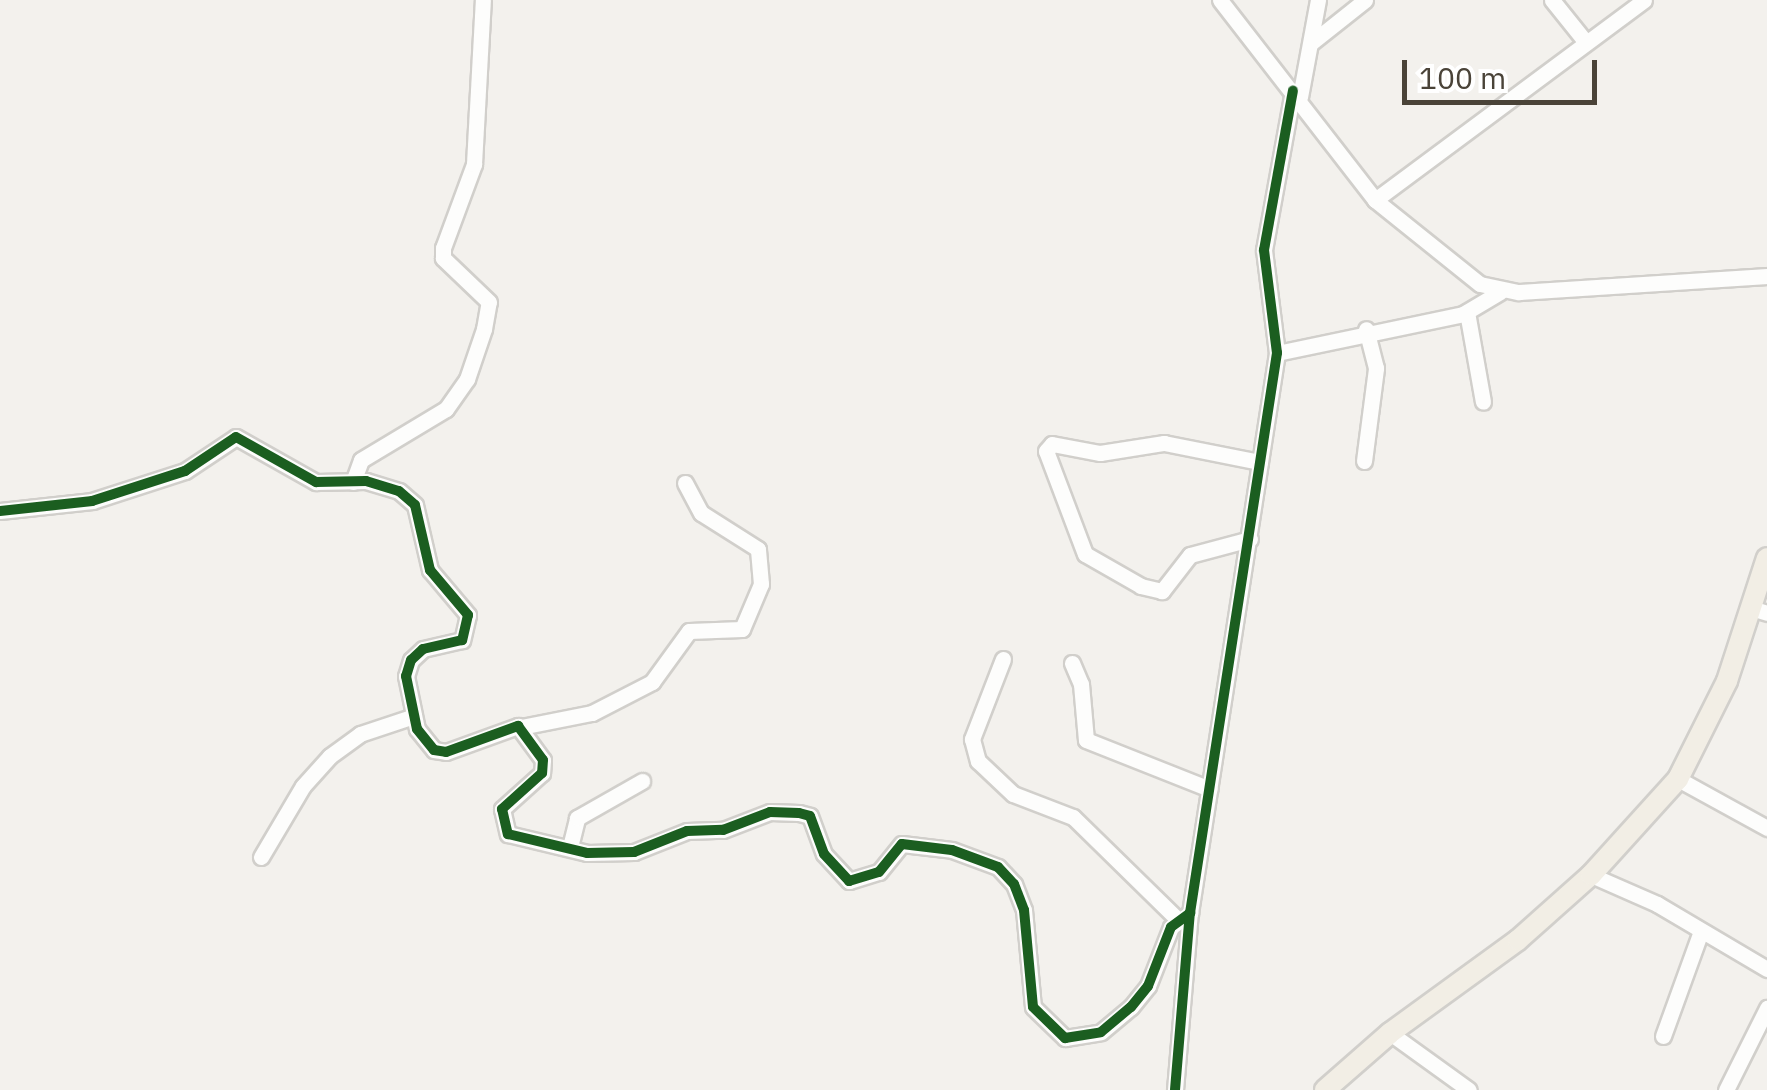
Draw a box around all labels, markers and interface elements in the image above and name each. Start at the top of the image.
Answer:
scale bar [1407,40,1602,102]
text: 100 m [1419,58,1506,97]

